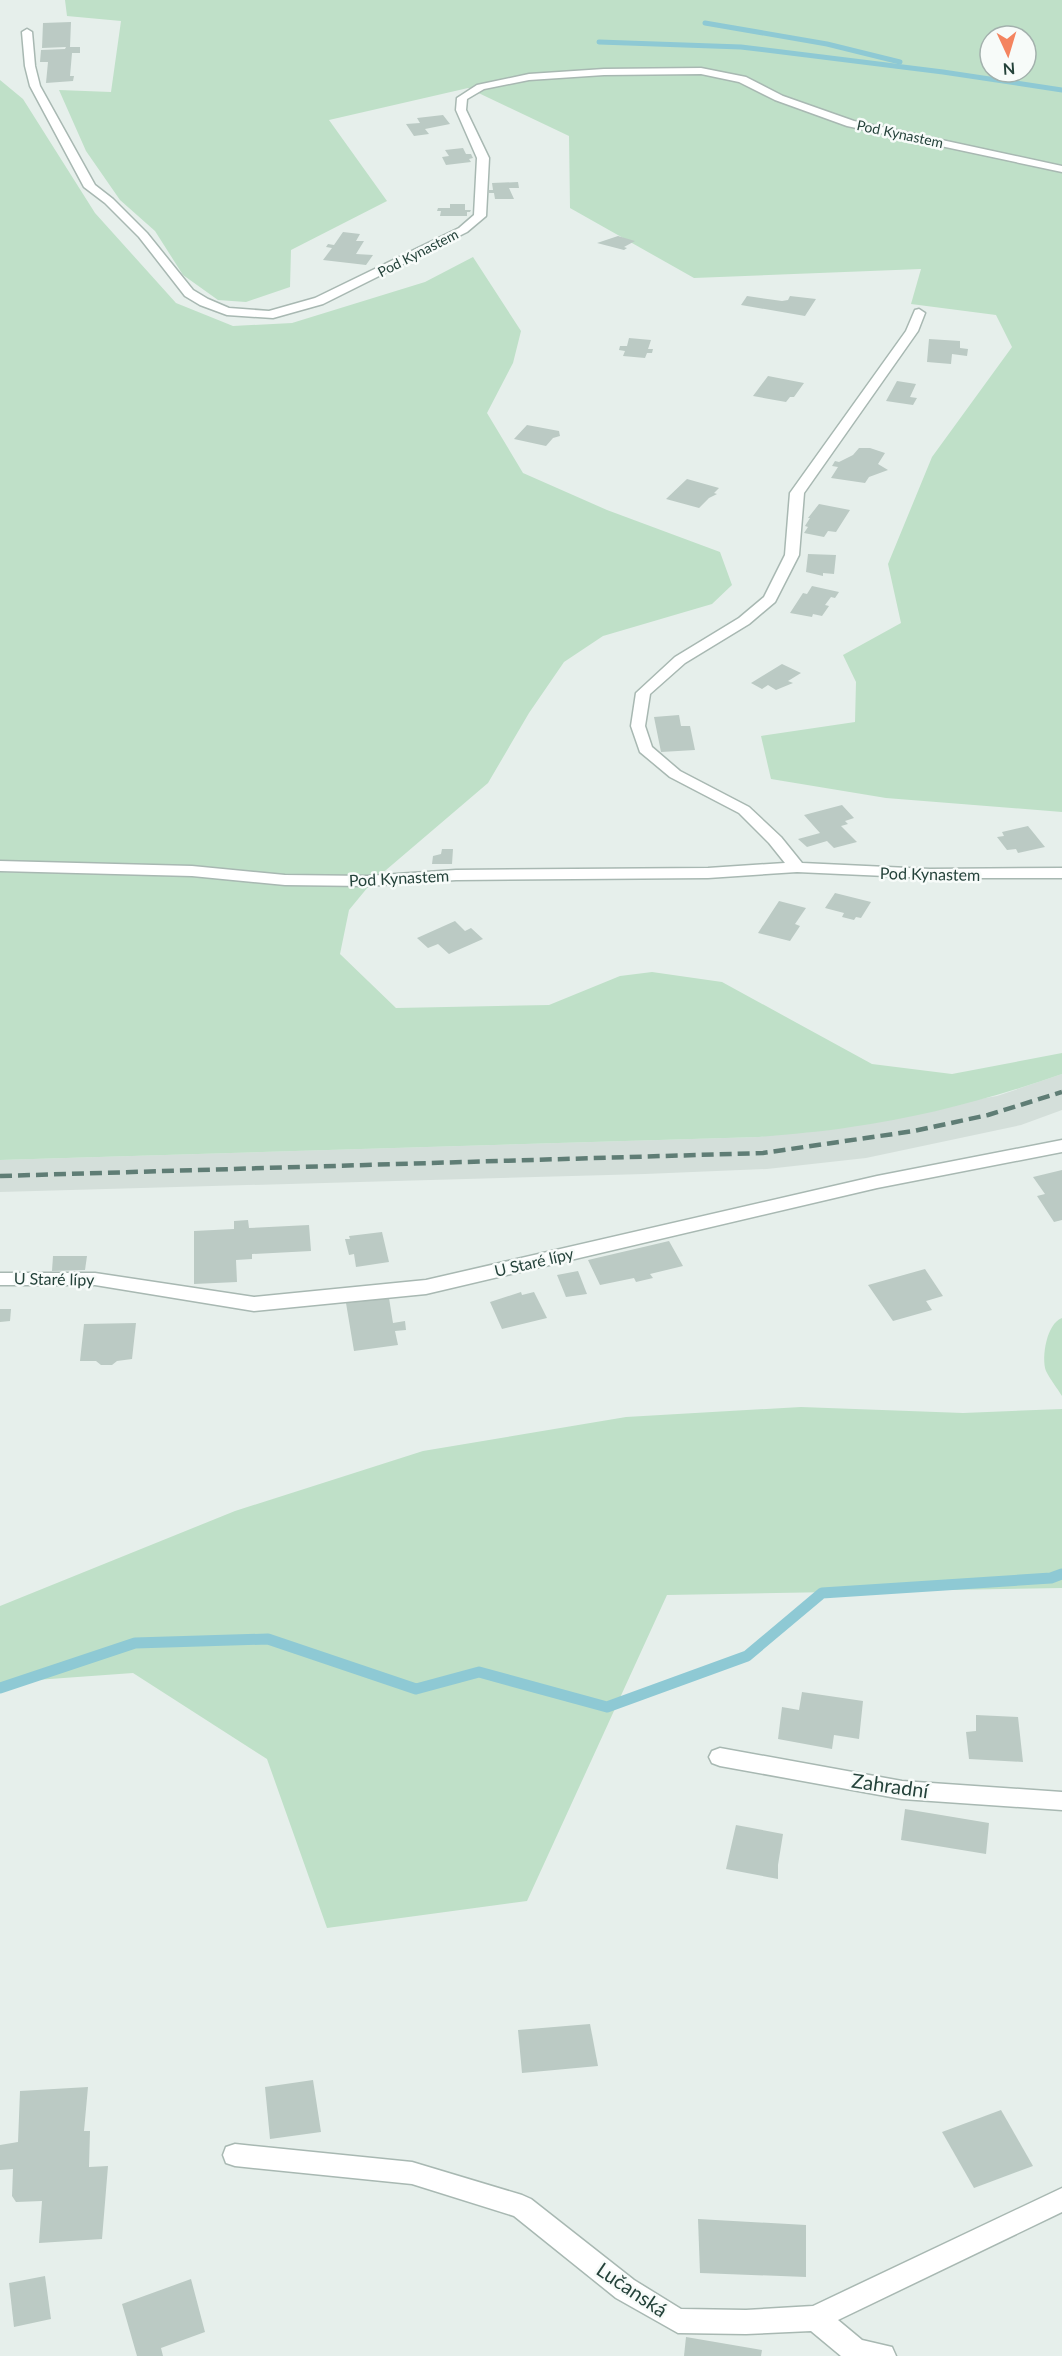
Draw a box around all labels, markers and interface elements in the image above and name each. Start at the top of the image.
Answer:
north arrow [978,24,1038,84]
text: N [1002,60,1016,79]
street label: Pod Kynastem [855,116,945,151]
street label: Pod Kynastem [375,225,461,280]
street label: Pod Kynastem [880,863,980,884]
street label: Pod Kynastem [348,865,450,890]
street label: U Staré lípy [493,1243,576,1280]
street label: U Staré lípy [14,1268,95,1289]
street label: Zahradní [850,1768,931,1802]
street label: Lučanská [593,2257,673,2322]

